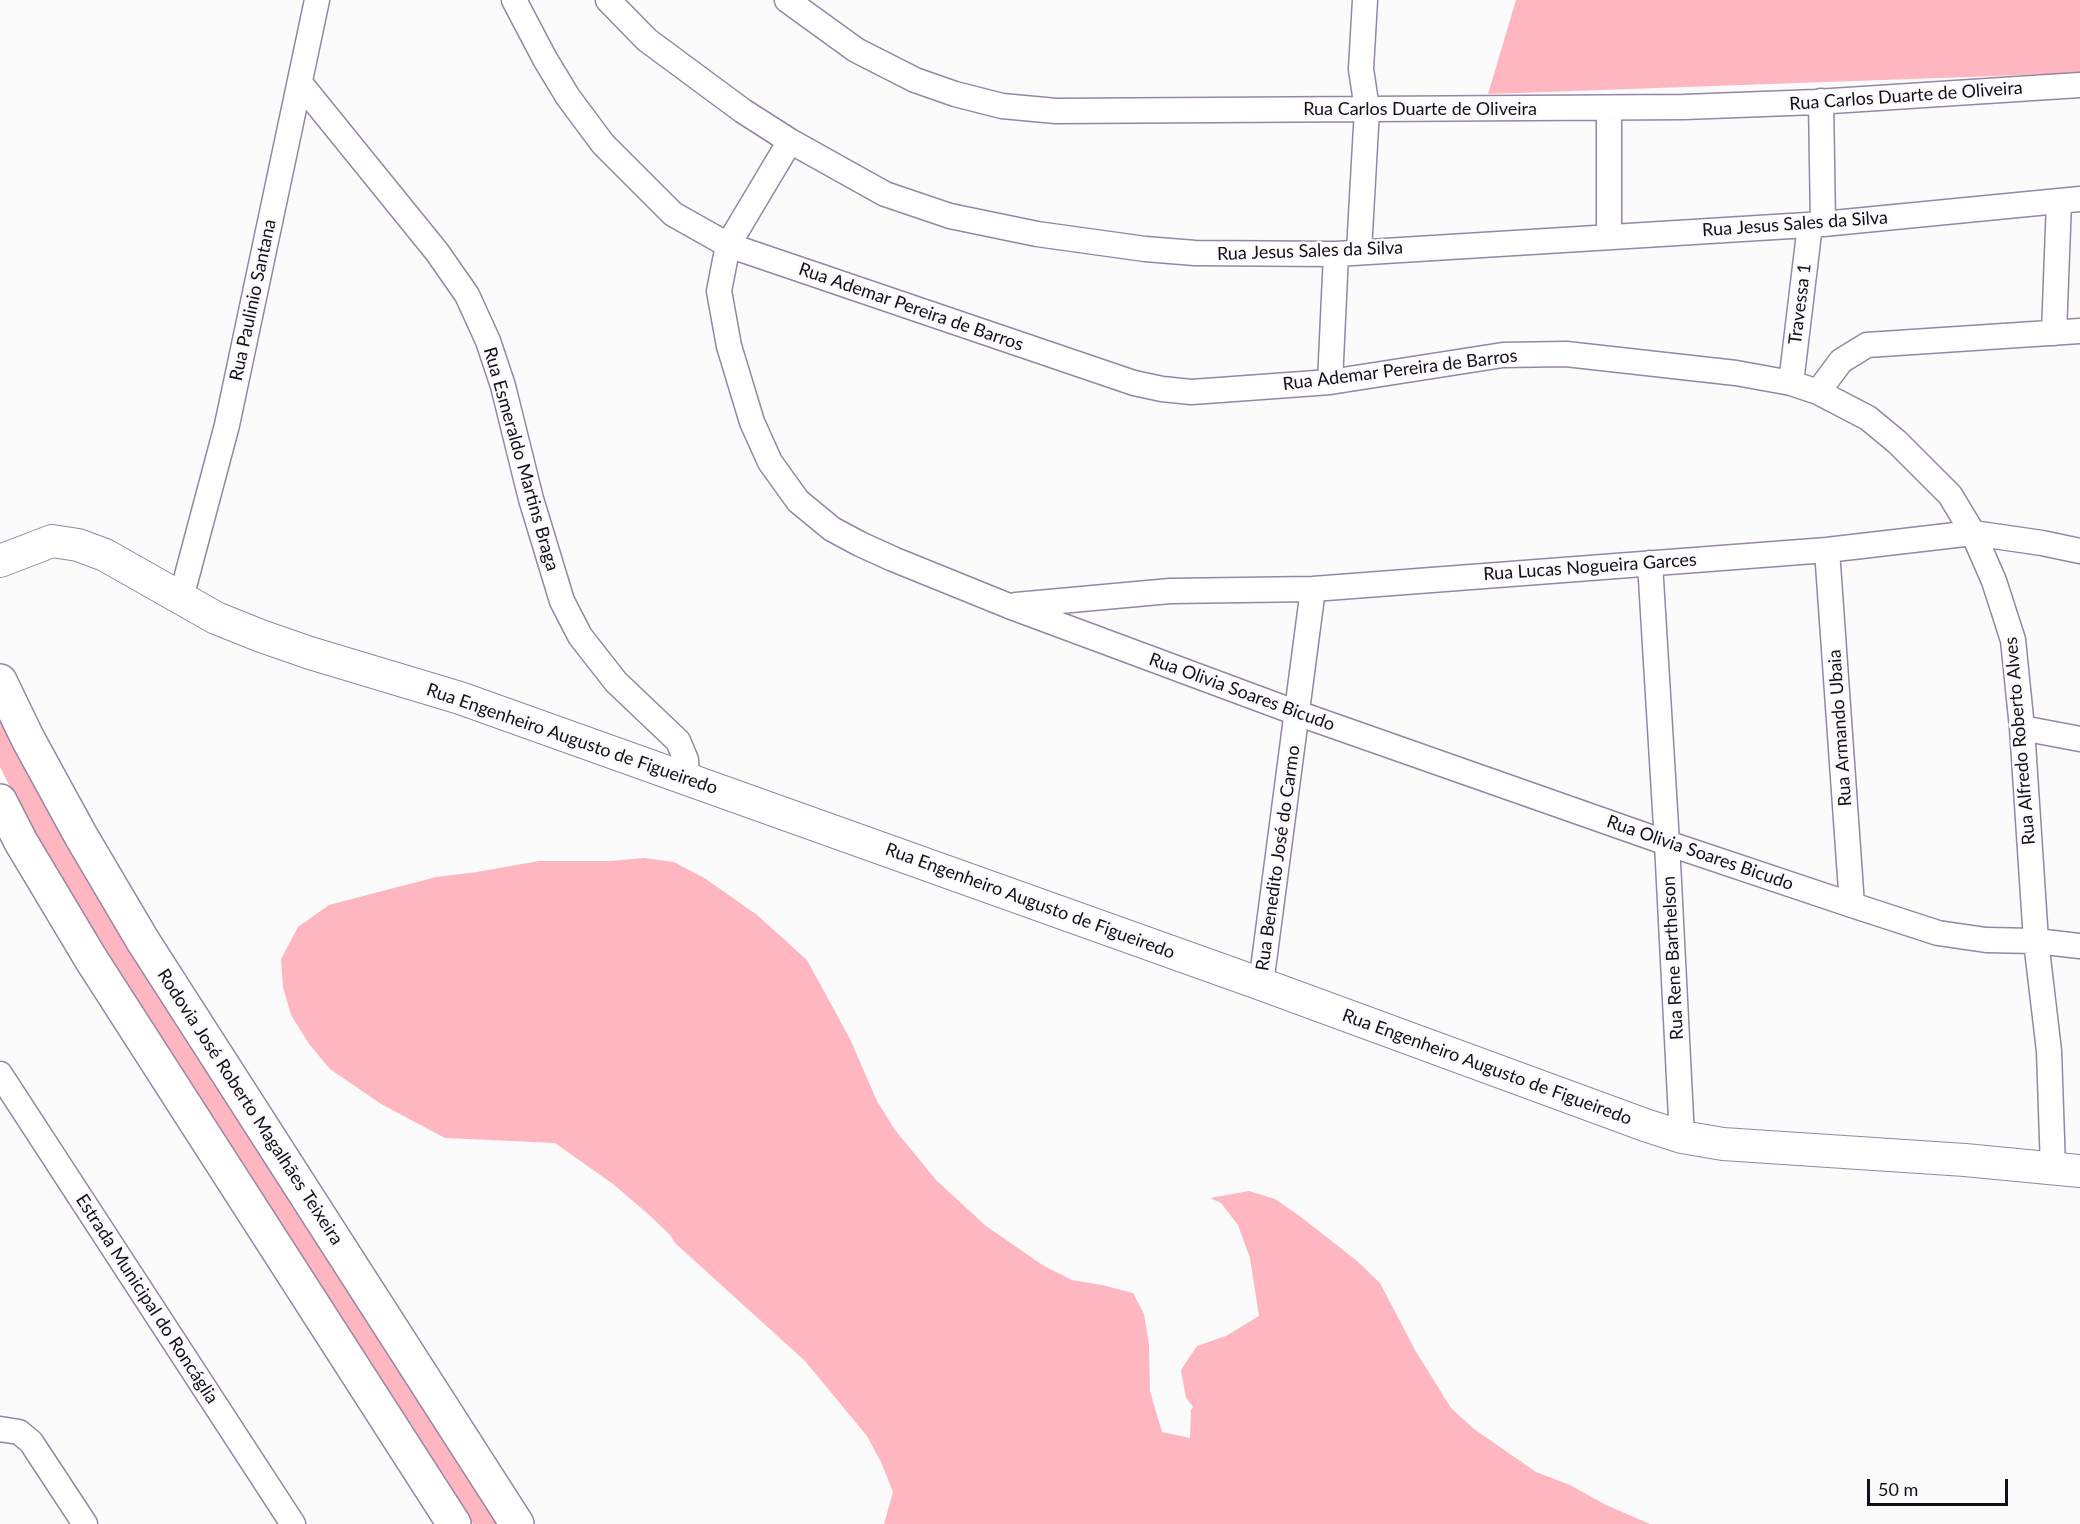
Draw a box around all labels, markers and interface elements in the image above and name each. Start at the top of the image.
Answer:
street label: Rua Carlos Duarte de Oliveira [1789,77,2023,115]
street label: Rua Carlos Duarte de Oliveira [1303,98,1537,120]
street label: Rua Jesus Sales da Silva [1701,207,1889,241]
street label: Rua Paulinio Santana [225,217,281,383]
street label: Rua Jesus Sales da Silva [1217,237,1403,265]
street label: Rua Ademar Pereira de Barros [796,258,1026,356]
street label: Travessa 1 [1784,262,1816,346]
street label: Rua Esmeraldo Martins Braga [479,345,563,573]
street label: Rua Ademar Pereira de Barros [1281,345,1519,395]
street label: Rua Lucas Nogueira Garces [1483,549,1697,585]
street label: Rua Alfredo Roberto Alves [2000,636,2040,846]
street label: Rua Olivia Soares Bicudo [1146,648,1338,736]
street label: Rua Armando Ubaia [1824,649,1856,807]
street label: Rua Engenheiro Augusto de Figueiredo [424,679,720,799]
street label: Rua Benedito José do Carmo [1251,744,1305,972]
street label: Rua Olivia Soares Bicudo [1604,811,1796,895]
street label: Rua Engenheiro Augusto de Figueiredo [882,838,1178,964]
street label: Rua Rene Barthelson [1658,875,1688,1041]
street label: Rodovia José Roberto Magalhães Teixeira [153,965,347,1249]
street label: Rua Engenheiro Augusto de Figueiredo [1339,1004,1635,1130]
street label: Estrada Municipal do Roncáglia [71,1190,223,1408]
scale bar [1870,1467,2011,1505]
text: 50 m [1878,1478,1918,1500]

